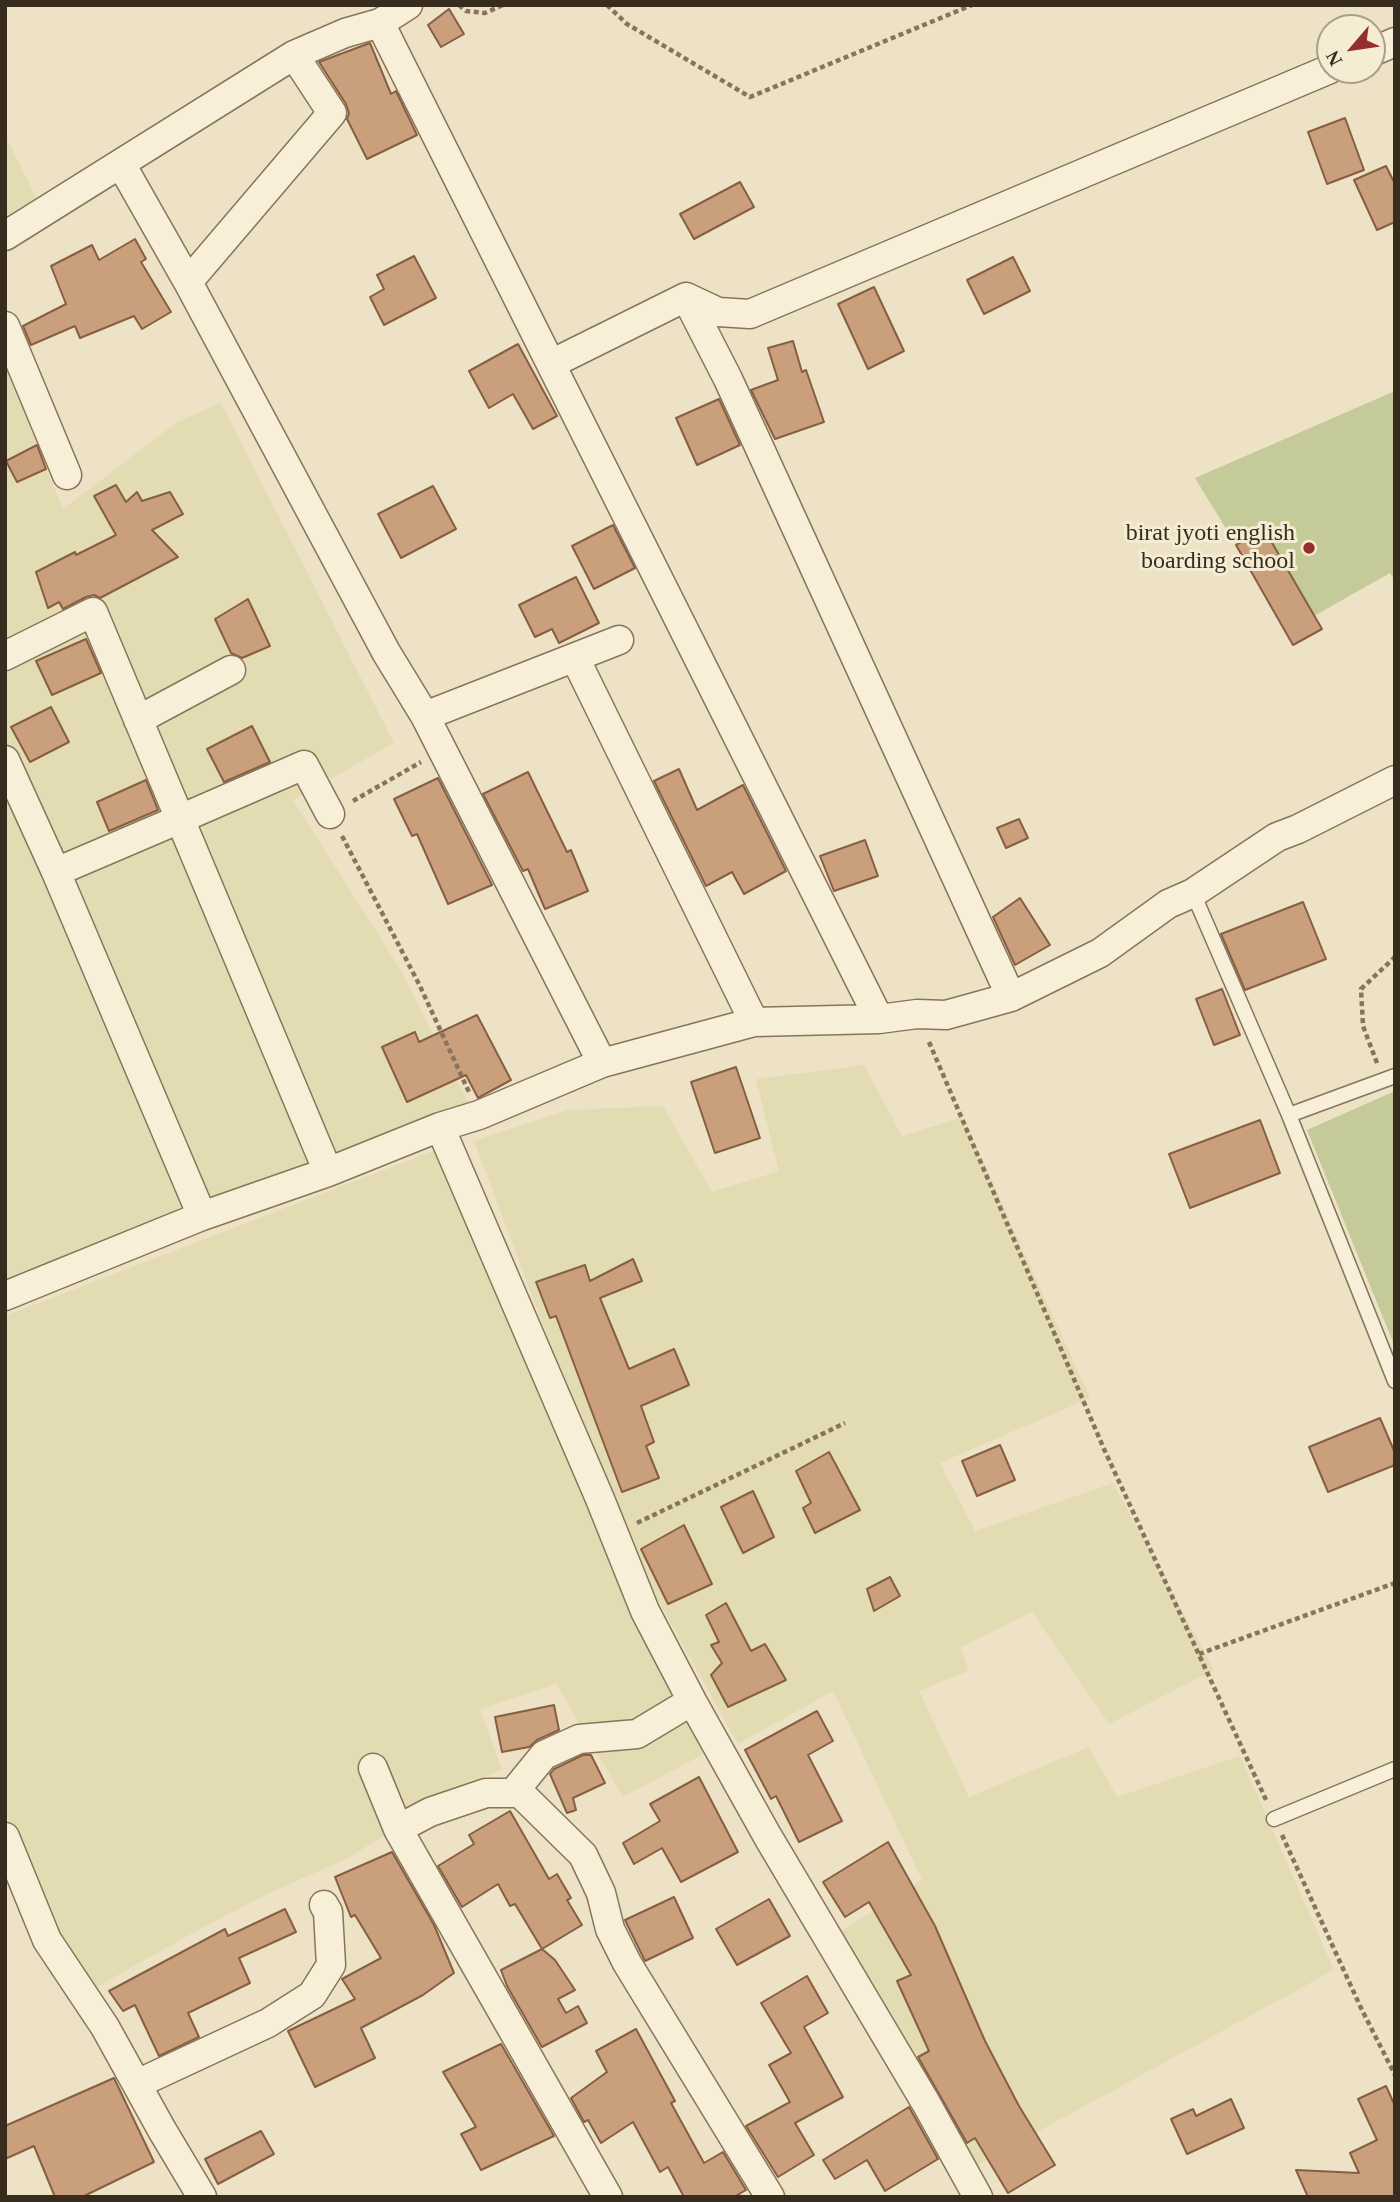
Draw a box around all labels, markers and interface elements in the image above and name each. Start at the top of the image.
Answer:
north arrow [1316,14,1386,84]
text: N [1321,47,1346,70]
place label: birat jyoti english boarding school [1126,520,1295,576]
marker: birat jyoti english boarding school [1301,540,1317,556]

